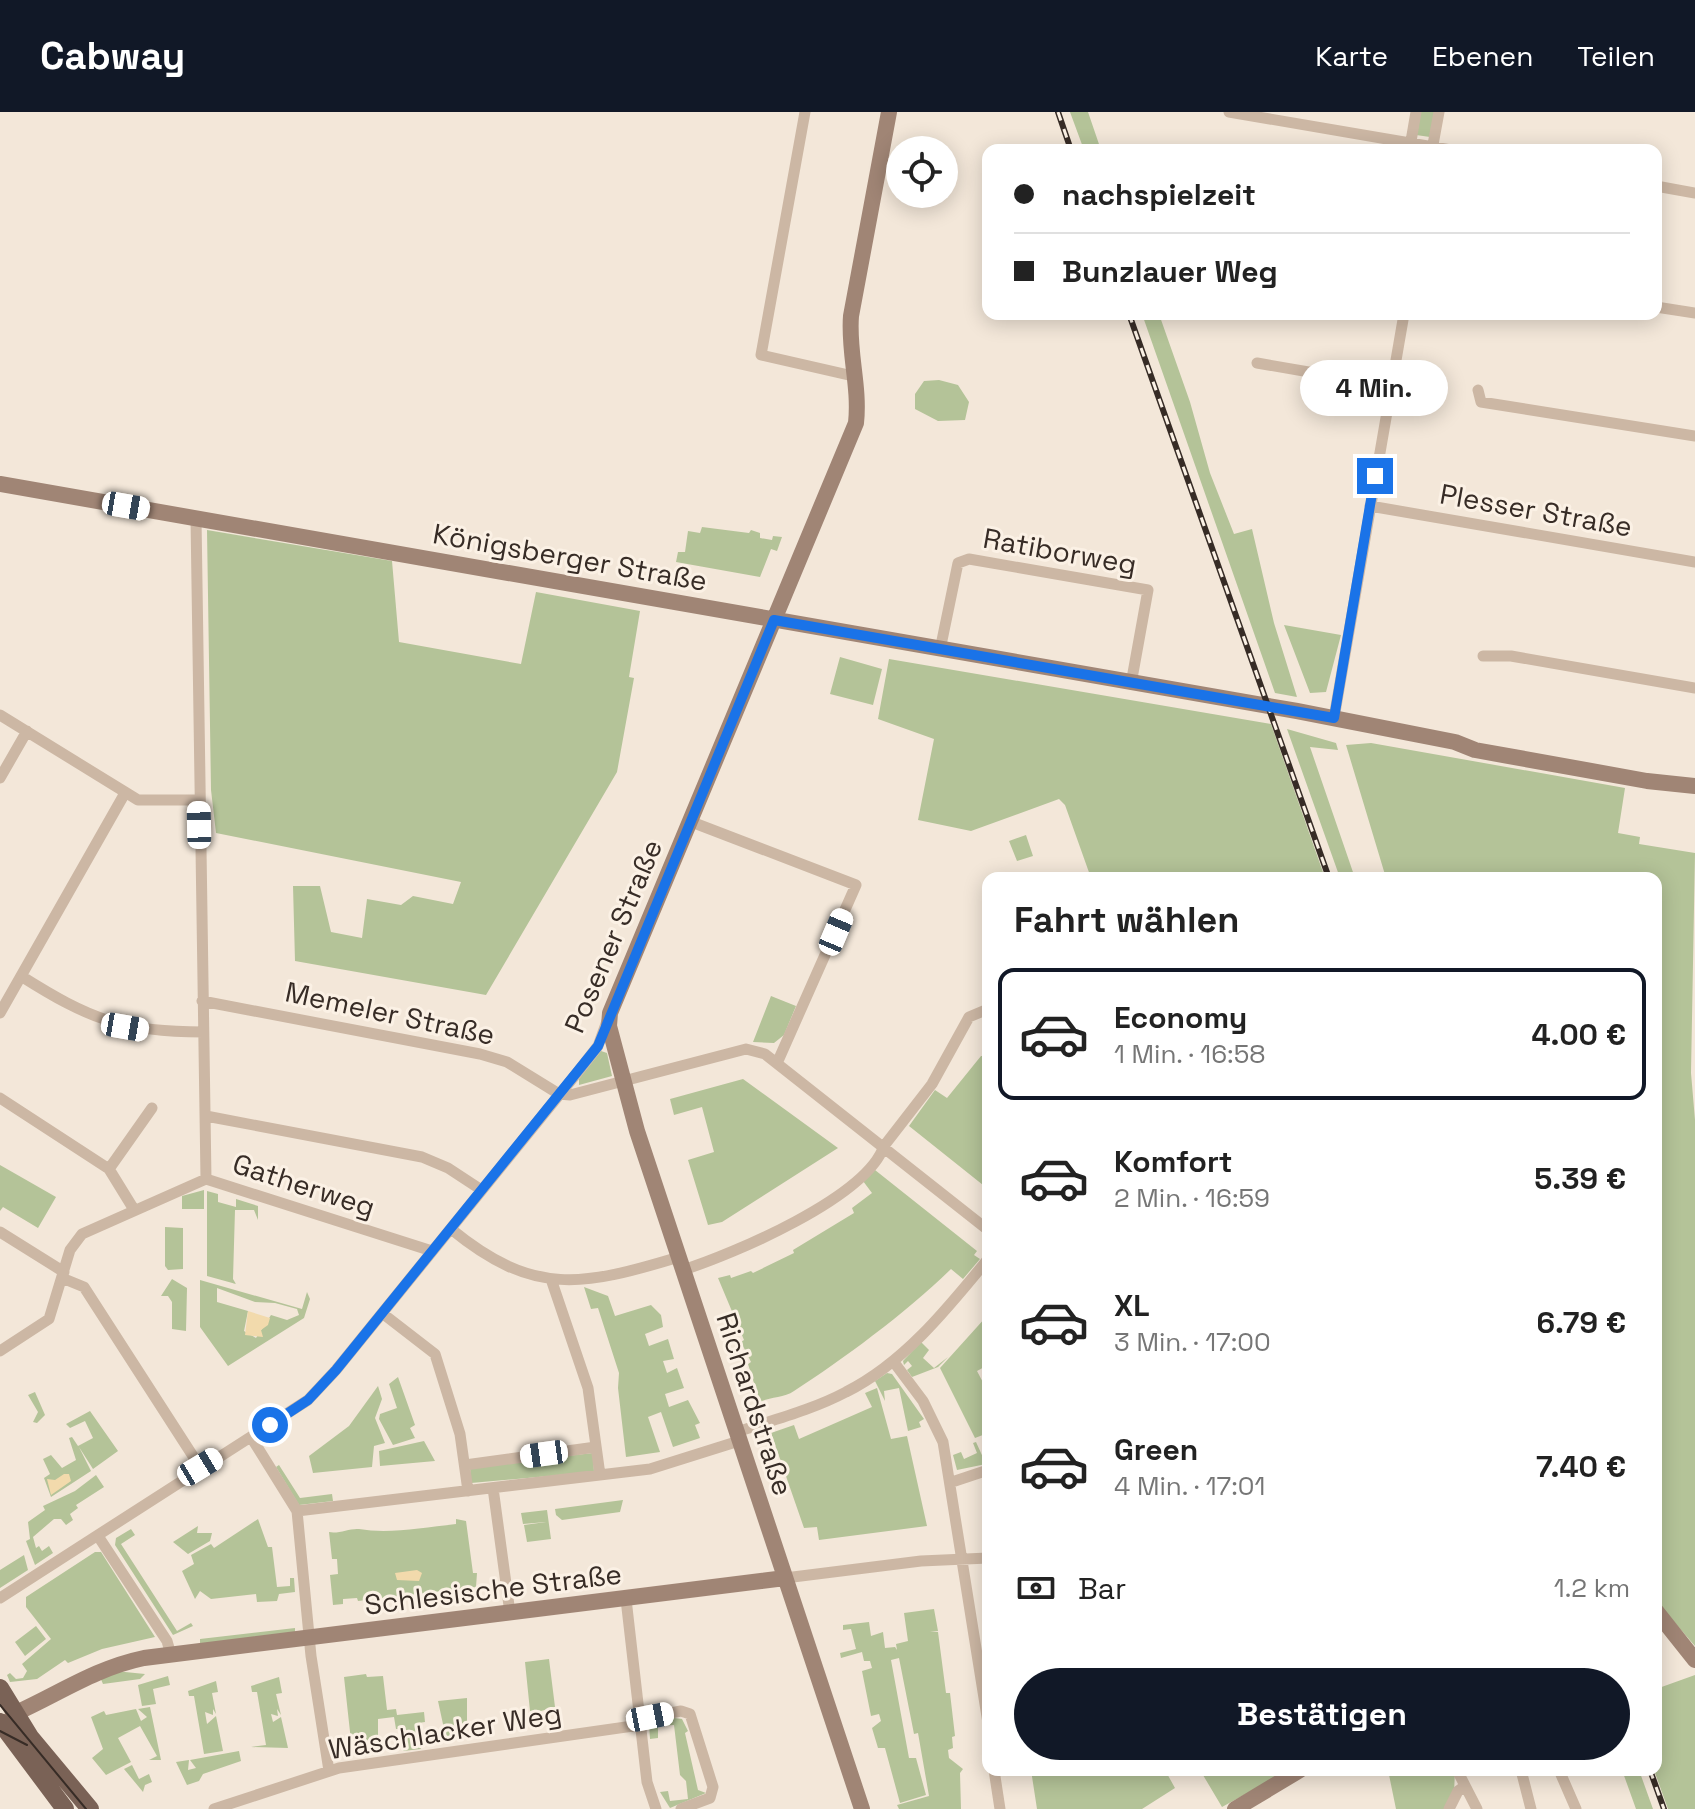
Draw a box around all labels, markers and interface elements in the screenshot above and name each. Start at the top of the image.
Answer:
text: Cabway [40,32,185,80]
text: Karte [1315,38,1388,74]
text: Ebenen [1432,38,1533,74]
text: Teilen [1577,38,1655,74]
map controls [886,136,958,208]
button: locate [886,136,958,208]
text: nachspielzeit [1062,175,1256,214]
text: Bunzlauer Weg [1062,252,1278,291]
callout: 4 Min. [1301,360,1449,416]
text: 4 Min. [1336,371,1412,405]
route end [1357,458,1393,494]
street label: Plesser Straße [1437,475,1635,545]
car [100,490,152,522]
street label: Königsberger Straße [430,515,710,599]
street label: Ratiborweg [980,520,1140,582]
car [187,801,211,849]
street label: Posener Straße [556,834,670,1038]
text: Fahrt wählen [1014,897,1239,943]
car [816,905,856,959]
street label: Memeler Straße [282,973,498,1053]
icon: car [1018,998,1090,1070]
text: Economy [1114,998,1247,1037]
car [99,1011,151,1043]
text: 4.00 € [1532,1015,1626,1054]
text: 1 Min. · 16:58 [1114,1037,1265,1071]
icon: car [1018,1142,1090,1214]
text: Komfort [1114,1142,1232,1181]
street label: Gatherweg [228,1145,380,1225]
text: 5.39 € [1534,1159,1626,1198]
text: 2 Min. · 16:59 [1114,1181,1270,1215]
icon: car [1018,1286,1090,1358]
text: XL [1114,1286,1150,1325]
text: 6.79 € [1536,1303,1626,1342]
street label: Richardstraße [708,1308,802,1500]
text: 3 Min. · 17:00 [1114,1325,1271,1359]
route start [252,1407,288,1443]
icon: car [1018,1430,1090,1502]
text: Green [1114,1430,1198,1469]
car [519,1439,569,1469]
car [173,1444,227,1490]
text: 7.40 € [1536,1447,1626,1486]
text: 4 Min. · 17:01 [1114,1469,1265,1503]
street label: Schlesische Straße [362,1555,624,1623]
icon: cash [1014,1566,1058,1610]
text: Bar [1078,1569,1126,1608]
text: 1.2 km [1554,1571,1630,1605]
button: Bestätigen [1014,1668,1630,1760]
street label: Wäschlacker Weg [326,1695,564,1767]
car [624,1701,676,1733]

